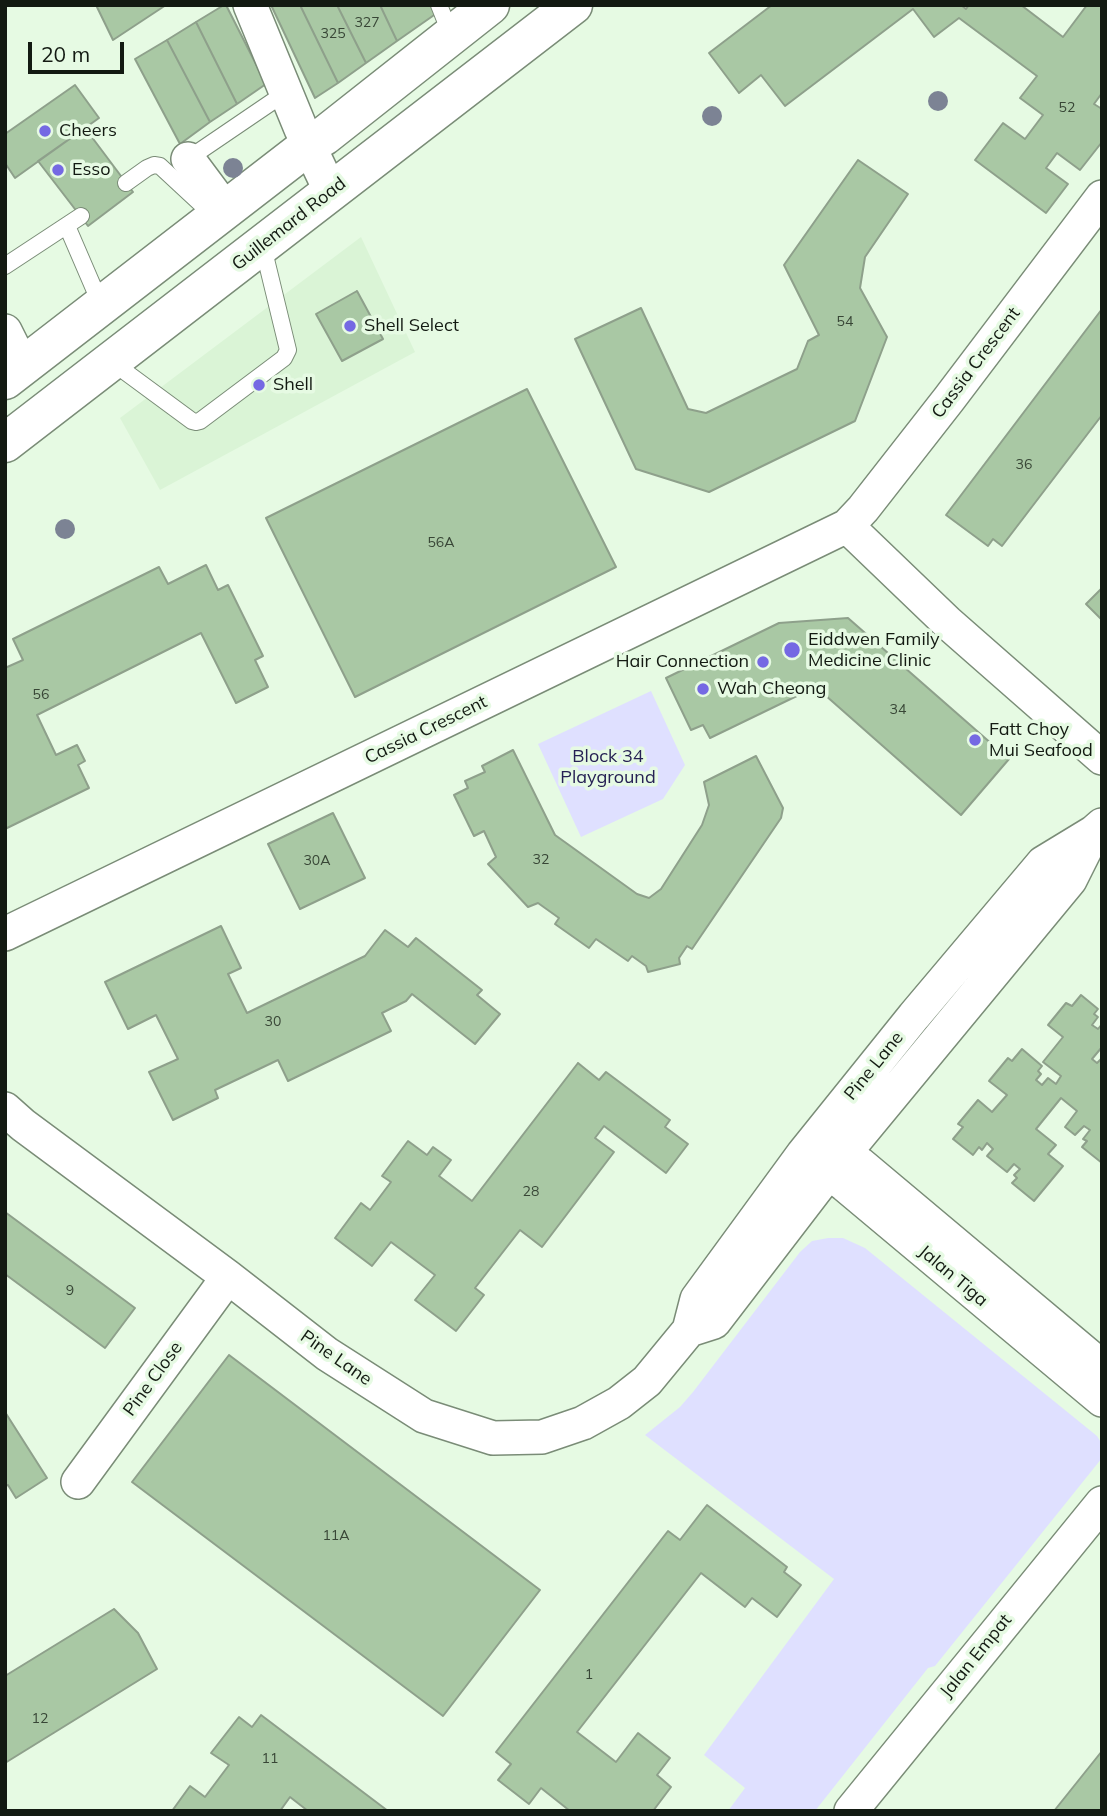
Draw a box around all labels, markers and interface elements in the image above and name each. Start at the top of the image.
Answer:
house number: 327 [354,15,380,31]
house number: 325 [320,26,346,42]
scale bar [32,28,128,72]
text: 20 m [41,41,90,67]
house number: 52 [1059,100,1075,116]
place label: Cheers [59,120,117,142]
marker: Cheers [37,123,53,139]
place label: Esso [72,159,111,181]
marker: Esso [50,162,66,178]
street label: Guillemard Road [228,173,350,275]
street label: Cassia Crescent [927,303,1025,423]
house number: 54 [837,314,853,330]
place label: Shell Select [364,315,459,337]
marker: Shell Select [342,318,358,334]
place label: Shell [273,374,313,396]
marker: Shell [251,377,267,393]
house number: 36 [1016,457,1032,473]
house number: 56A [427,535,455,551]
place label: Eiddwen Family Medicine Clinic [808,629,940,672]
marker: Eiddwen Family Medicine Clinic [782,640,802,660]
place label: Hair Connection [616,651,749,673]
marker: Hair Connection [755,654,771,670]
place label: Wah Cheong [717,678,826,700]
marker: Wah Cheong [695,681,711,697]
house number: 56 [33,687,49,703]
street label: Cassia Crescent [361,691,491,769]
house number: 34 [890,702,906,718]
place label: Fatt Choy Mui Seafood [989,719,1093,762]
marker: Fatt Choy Mui Seafood [967,732,983,748]
park label: Block 34 Playground [560,746,656,788]
house number: 32 [533,852,549,868]
house number: 30A [303,853,331,869]
house number: 30 [265,1014,281,1030]
street label: Pine Lane [840,1027,908,1105]
house number: 28 [523,1184,539,1200]
street label: Jalan Tiga [914,1241,992,1311]
house number: 9 [66,1283,74,1299]
street label: Pine Lane [296,1326,376,1390]
street label: Pine Close [119,1338,187,1420]
house number: 11A [322,1528,350,1544]
street label: Jalan Empat [936,1610,1016,1702]
house number: 1 [585,1667,593,1683]
house number: 12 [32,1711,48,1727]
house number: 11 [262,1751,278,1767]

